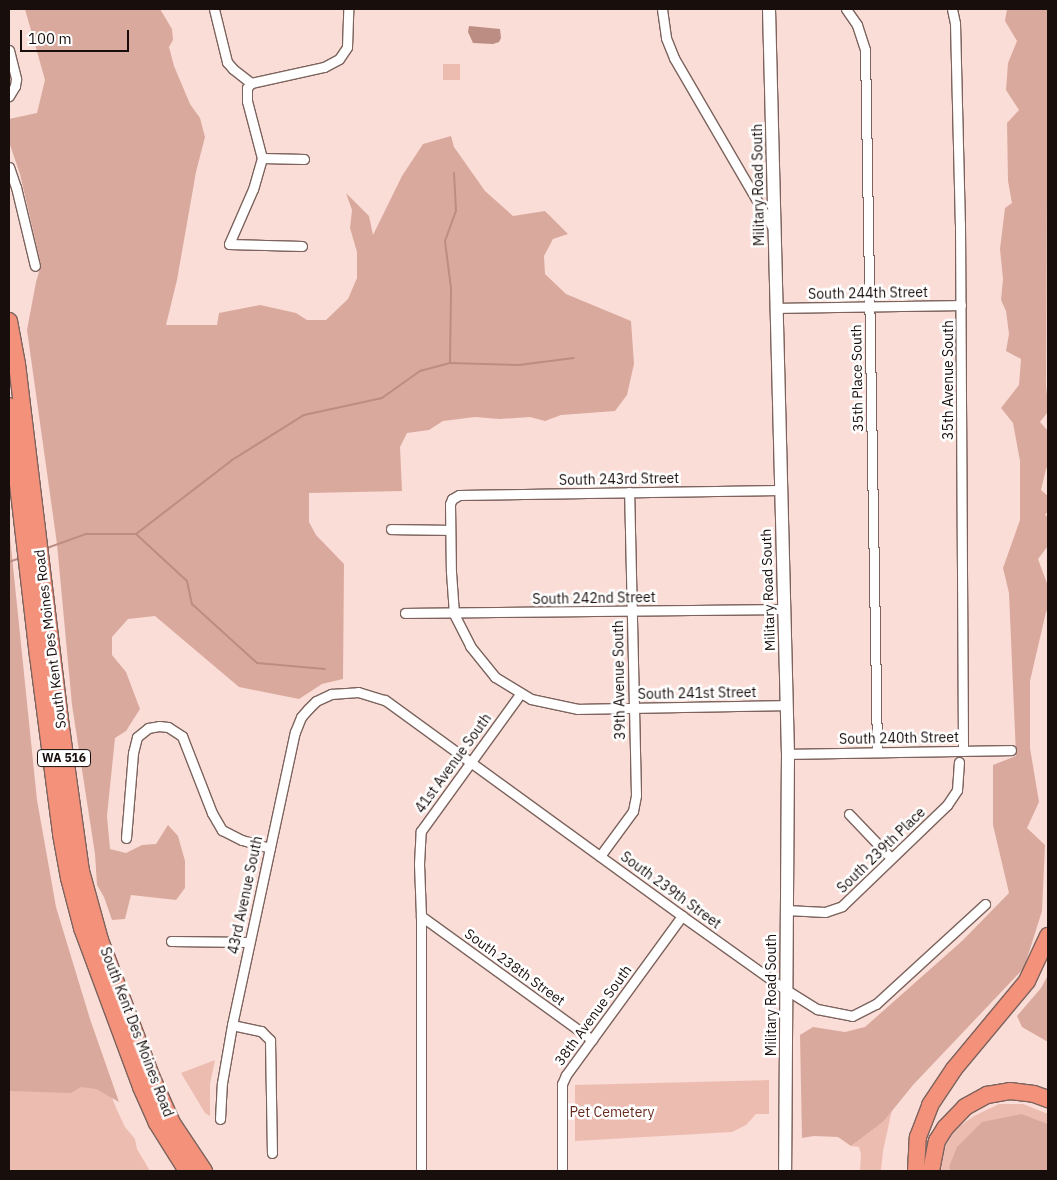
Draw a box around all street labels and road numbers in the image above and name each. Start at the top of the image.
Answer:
street label: Military Road South [749,124,767,246]
street label: South 244th Street [808,284,928,302]
street label: 35th Avenue South [940,320,956,440]
street label: 35th Place South [848,324,866,432]
street label: South 243rd Street [559,470,679,488]
street label: Military Road South [757,529,779,651]
street label: South Kent Des Moines Road [31,548,69,730]
street label: South 242nd Street [532,589,656,607]
street label: 39th Avenue South [610,620,628,740]
street label: South 241st Street [638,684,756,702]
street label: 41st Avenue South [411,710,495,816]
street label: South 240th Street [839,729,959,747]
road number: WA 516 [36,748,92,768]
street label: South 239th Place [833,804,929,896]
street label: 43rd Avenue South [224,835,266,955]
street label: South 239th Street [618,848,724,932]
street label: South 238th Street [462,925,568,1009]
street label: Military Road South [763,934,779,1056]
street label: South Kent Des Moines Road [97,945,177,1119]
street label: 38th Avenue South [551,962,635,1068]

